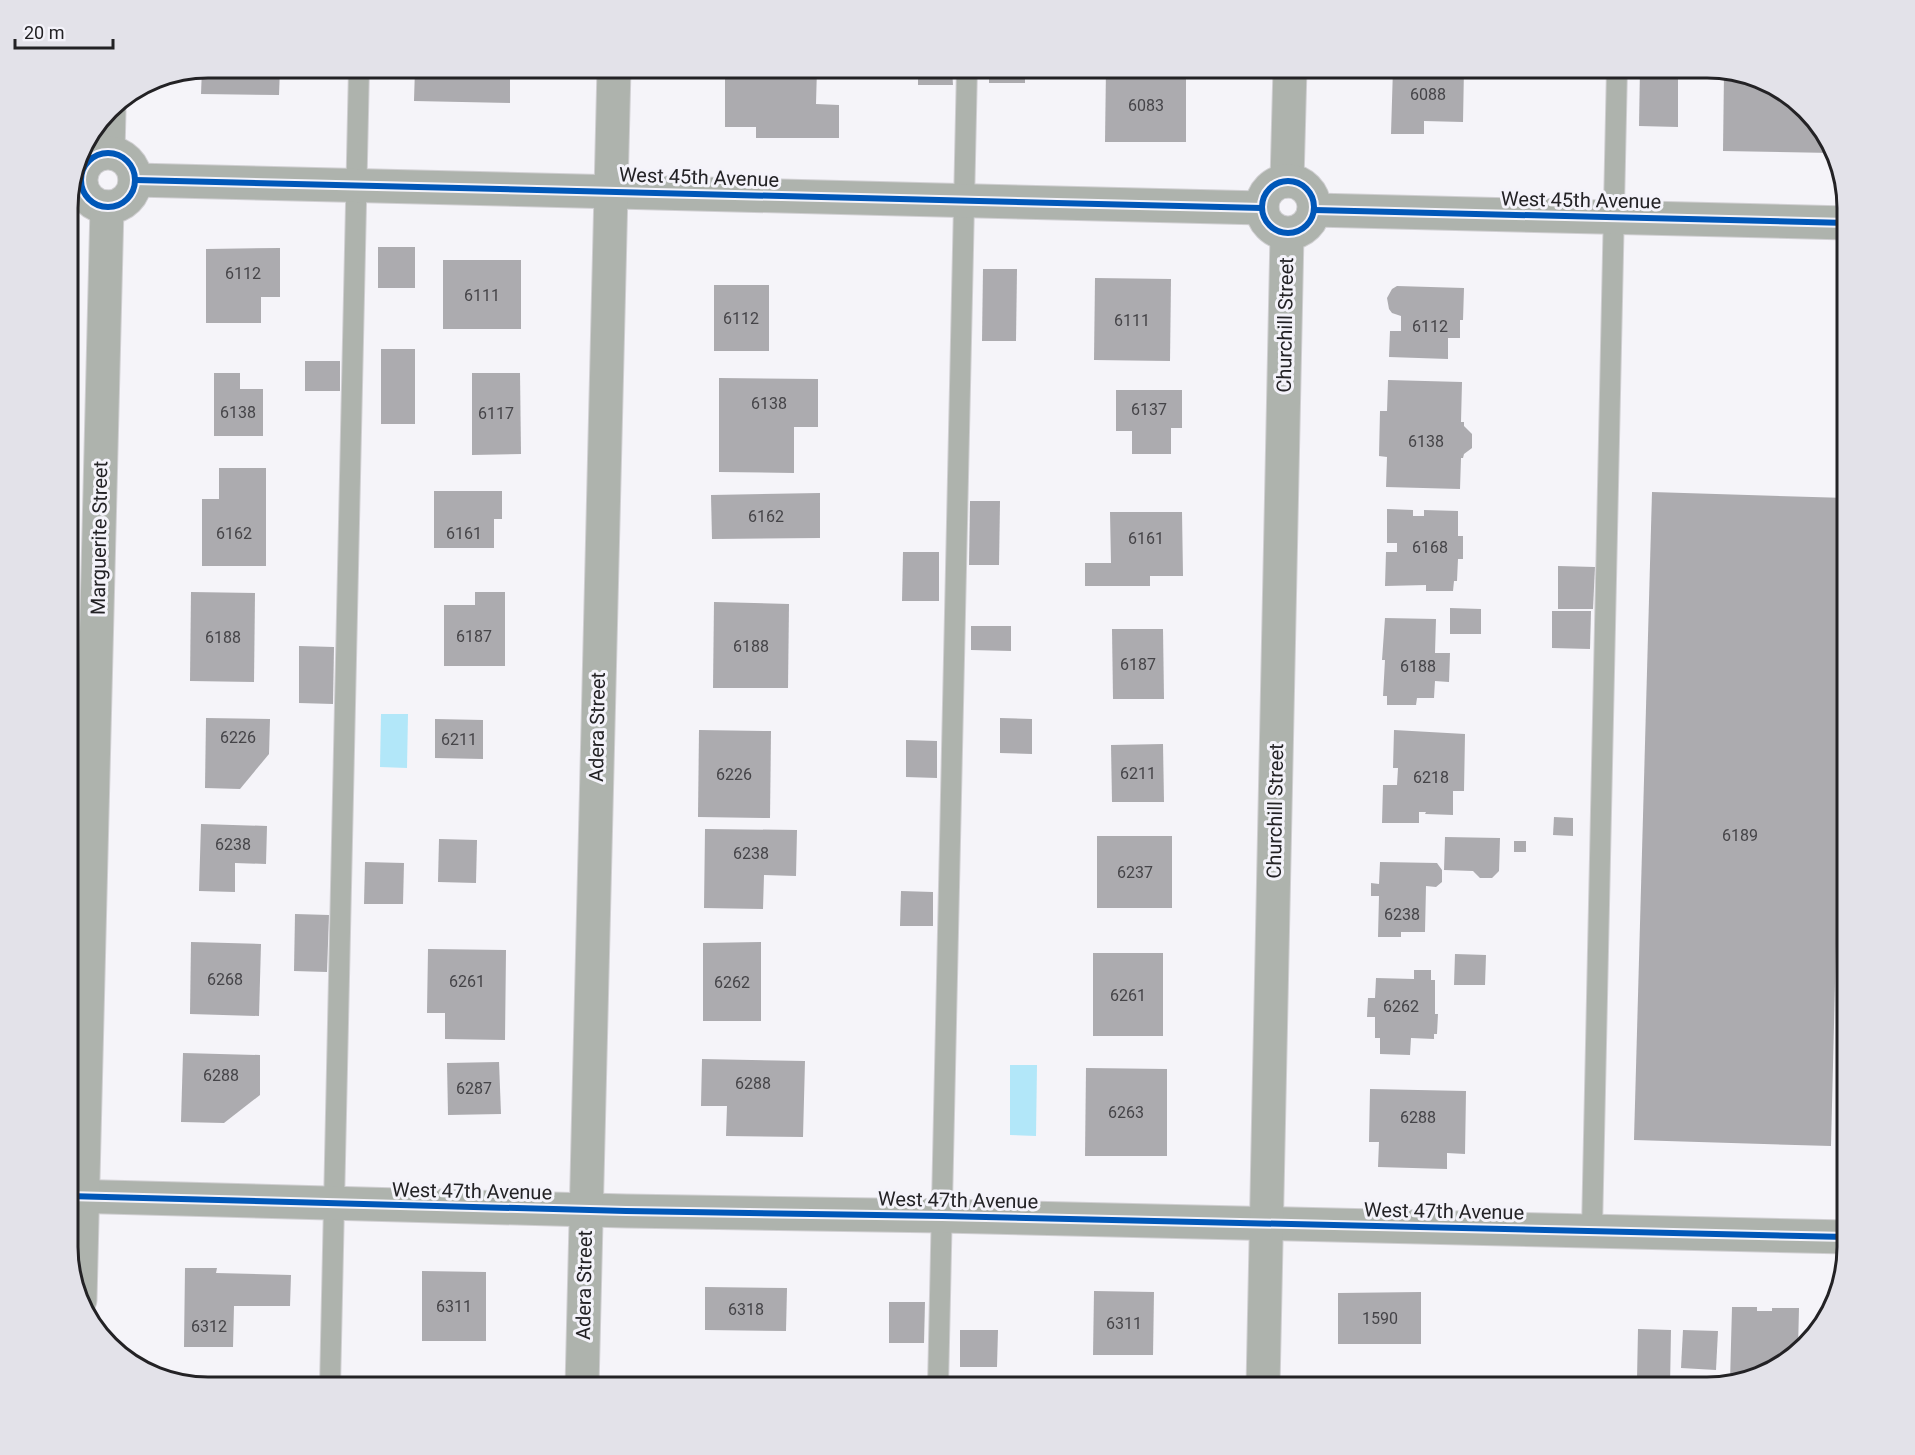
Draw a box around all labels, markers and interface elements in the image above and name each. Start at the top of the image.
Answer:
scale bar [15,12,112,50]
text: 20 m [24,22,64,43]
house number: 6088 [1410,85,1446,104]
house number: 6083 [1128,96,1164,115]
street label: West 45th Avenue [618,162,780,192]
street label: West 45th Avenue [1501,187,1661,213]
street label: Churchill Street [1272,257,1298,393]
house number: 6112 [225,264,261,283]
house number: 6111 [464,286,500,305]
house number: 6112 [723,309,759,328]
house number: 6111 [1114,311,1150,330]
house number: 6112 [1412,317,1448,336]
house number: 6138 [751,394,787,413]
house number: 6137 [1131,400,1167,419]
house number: 6138 [220,403,256,422]
house number: 6117 [478,404,514,423]
house number: 6138 [1408,432,1444,451]
street label: Marguerite Street [86,461,112,615]
house number: 6162 [748,507,784,526]
house number: 6162 [216,524,252,543]
house number: 6161 [446,524,482,543]
house number: 6161 [1128,529,1164,548]
house number: 6168 [1412,538,1448,557]
house number: 6187 [456,627,492,646]
house number: 6188 [205,628,241,647]
house number: 6188 [733,637,769,656]
house number: 6187 [1120,655,1156,674]
house number: 6188 [1400,657,1436,676]
street label: Adera Street [584,672,610,782]
house number: 6226 [220,728,256,747]
house number: 6211 [441,730,477,749]
street label: Churchill Street [1262,743,1288,879]
house number: 6211 [1120,764,1156,783]
house number: 6226 [716,765,752,784]
house number: 6218 [1413,768,1449,787]
house number: 6189 [1722,826,1758,845]
house number: 6238 [215,835,251,854]
house number: 6238 [733,844,769,863]
house number: 6237 [1117,863,1153,882]
house number: 6238 [1384,905,1420,924]
house number: 6268 [207,970,243,989]
house number: 6261 [449,972,485,991]
house number: 6262 [714,973,750,992]
house number: 6261 [1110,986,1146,1005]
house number: 6262 [1383,997,1419,1016]
house number: 6288 [203,1066,239,1085]
house number: 6288 [735,1074,771,1093]
house number: 6287 [456,1079,492,1098]
house number: 6263 [1108,1103,1144,1122]
house number: 6288 [1400,1108,1436,1127]
street label: West 47th Avenue [392,1178,552,1204]
street label: West 47th Avenue [878,1187,1038,1213]
street label: West 47th Avenue [1364,1198,1524,1224]
street label: Adera Street [571,1230,597,1340]
house number: 6311 [436,1297,472,1316]
house number: 6318 [728,1300,764,1319]
house number: 1590 [1362,1309,1398,1328]
house number: 6311 [1106,1314,1142,1333]
house number: 6312 [191,1317,227,1336]

